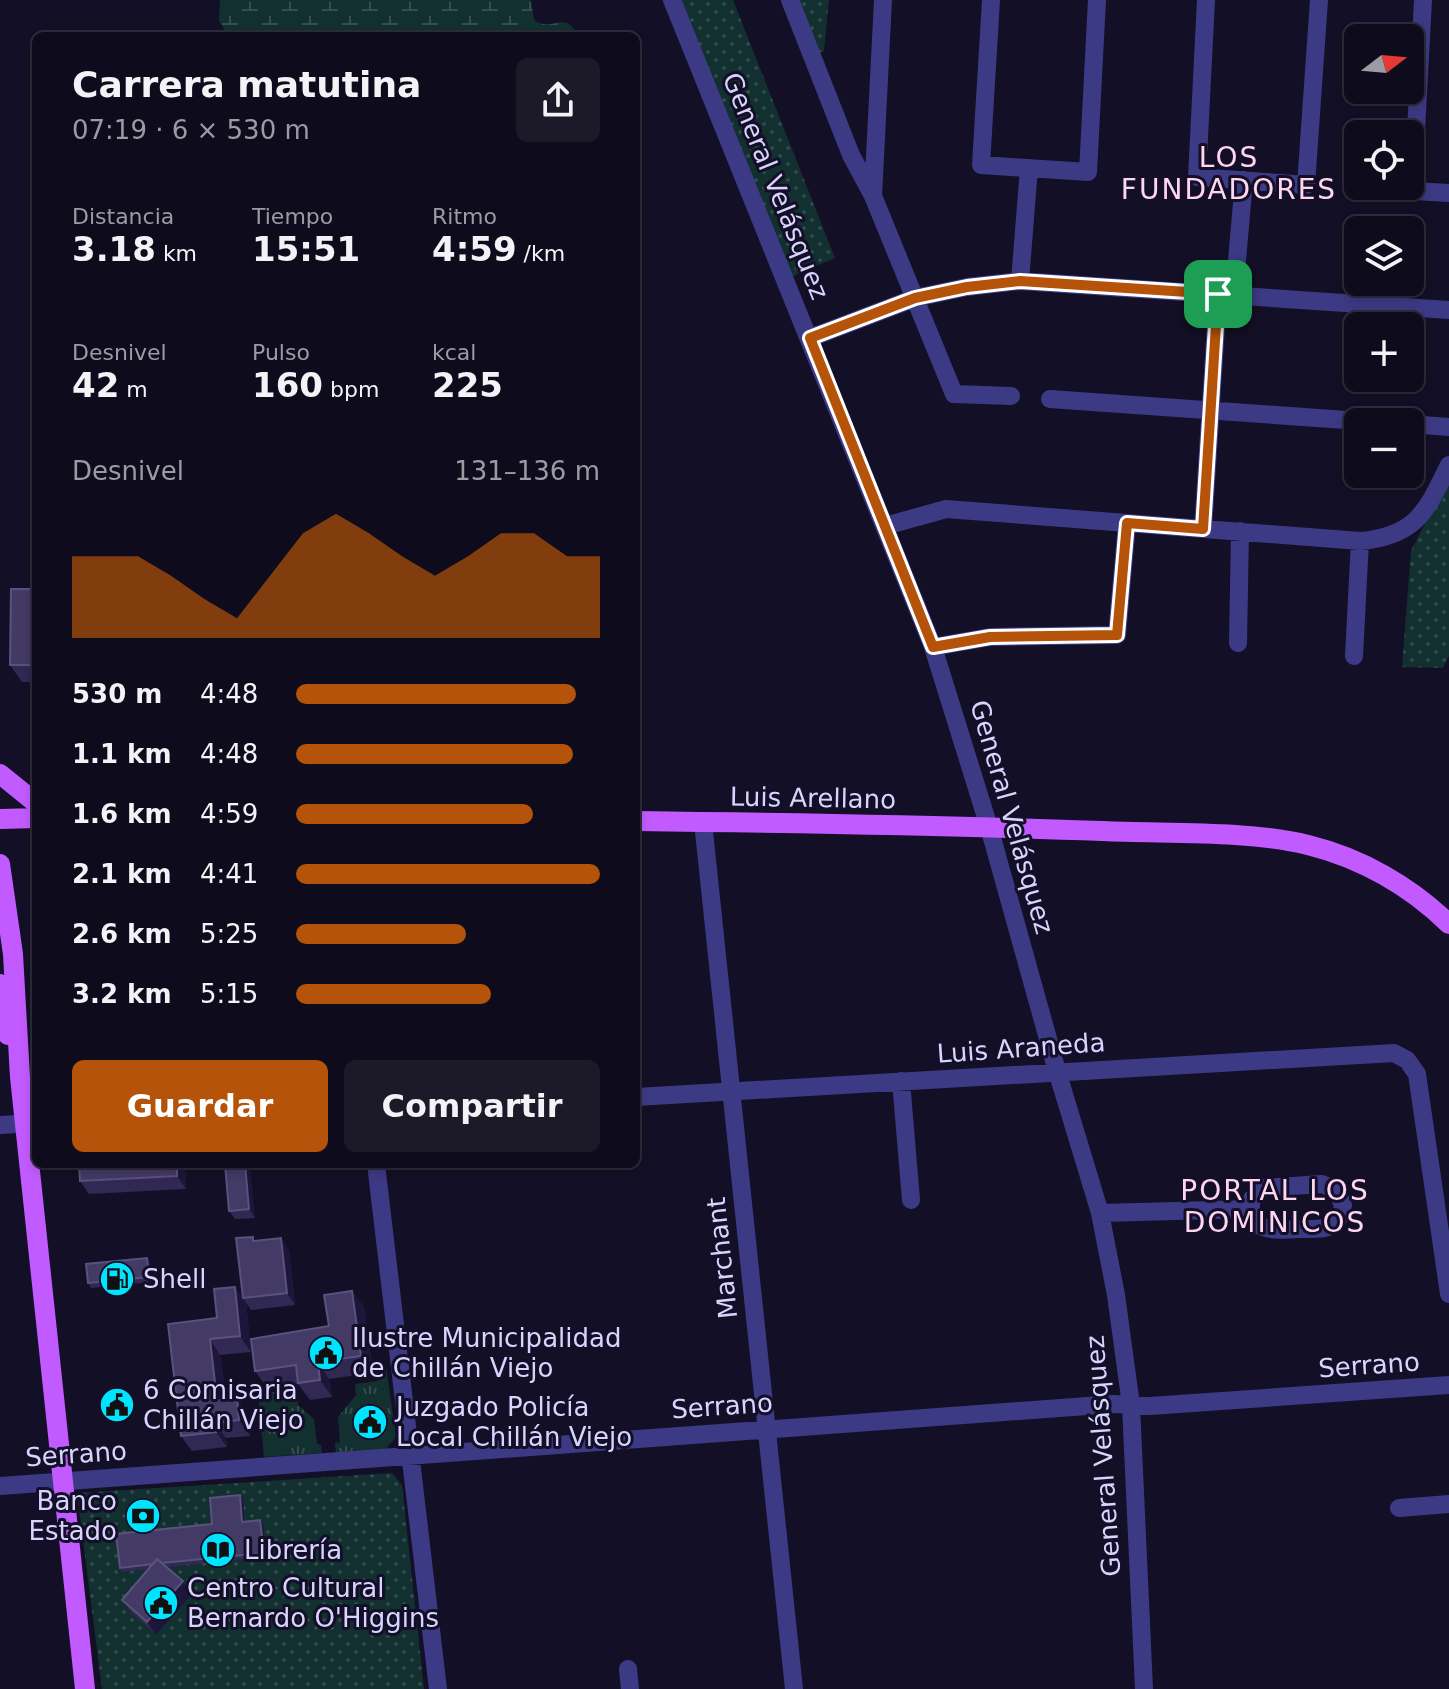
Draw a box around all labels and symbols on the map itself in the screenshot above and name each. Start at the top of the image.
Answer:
north arrow [1344,24,1424,104]
street label: General Velásquez [717,68,835,304]
district label: LOS FUNDADORES [1121,141,1337,206]
pin [1184,260,1252,328]
street label: General Velásquez [964,697,1060,937]
street label: Luis Arellano [730,782,896,814]
street label: Luis Araneda [936,1027,1106,1069]
district label: PORTAL LOS DOMINICOS [1180,1174,1370,1239]
street label: Marchant [701,1196,743,1320]
fuel station icon: Shell [98,1260,136,1298]
place label: Shell [143,1264,206,1294]
place label: Ilustre Municipalidad de Chillán Viejo [352,1323,621,1383]
public building icon: Ilustre Municipalidad de Chillán Viejo [307,1334,345,1372]
street label: General Velásquez [1080,1334,1126,1578]
street label: Serrano [1317,1346,1421,1384]
place label: 6 Comisaria Chillán Viejo [143,1375,304,1435]
public building icon: 6 Comisaria Chillán Viejo [98,1386,136,1424]
street label: Serrano [670,1387,774,1425]
place label: Juzgado Policía Local Chillán Viejo [394,1392,632,1452]
public building icon: Juzgado Policía Local Chillán Viejo [351,1403,389,1441]
street label: Serrano [24,1435,128,1473]
place label: Banco Estado [28,1486,117,1546]
bank icon: Banco Estado [124,1497,162,1535]
library icon: Librería [199,1531,237,1569]
place label: Librería [244,1535,342,1565]
place label: Centro Cultural Bernardo O'Higgins [187,1573,439,1633]
public building icon: Centro Cultural Bernardo O'Higgins [142,1584,180,1622]

